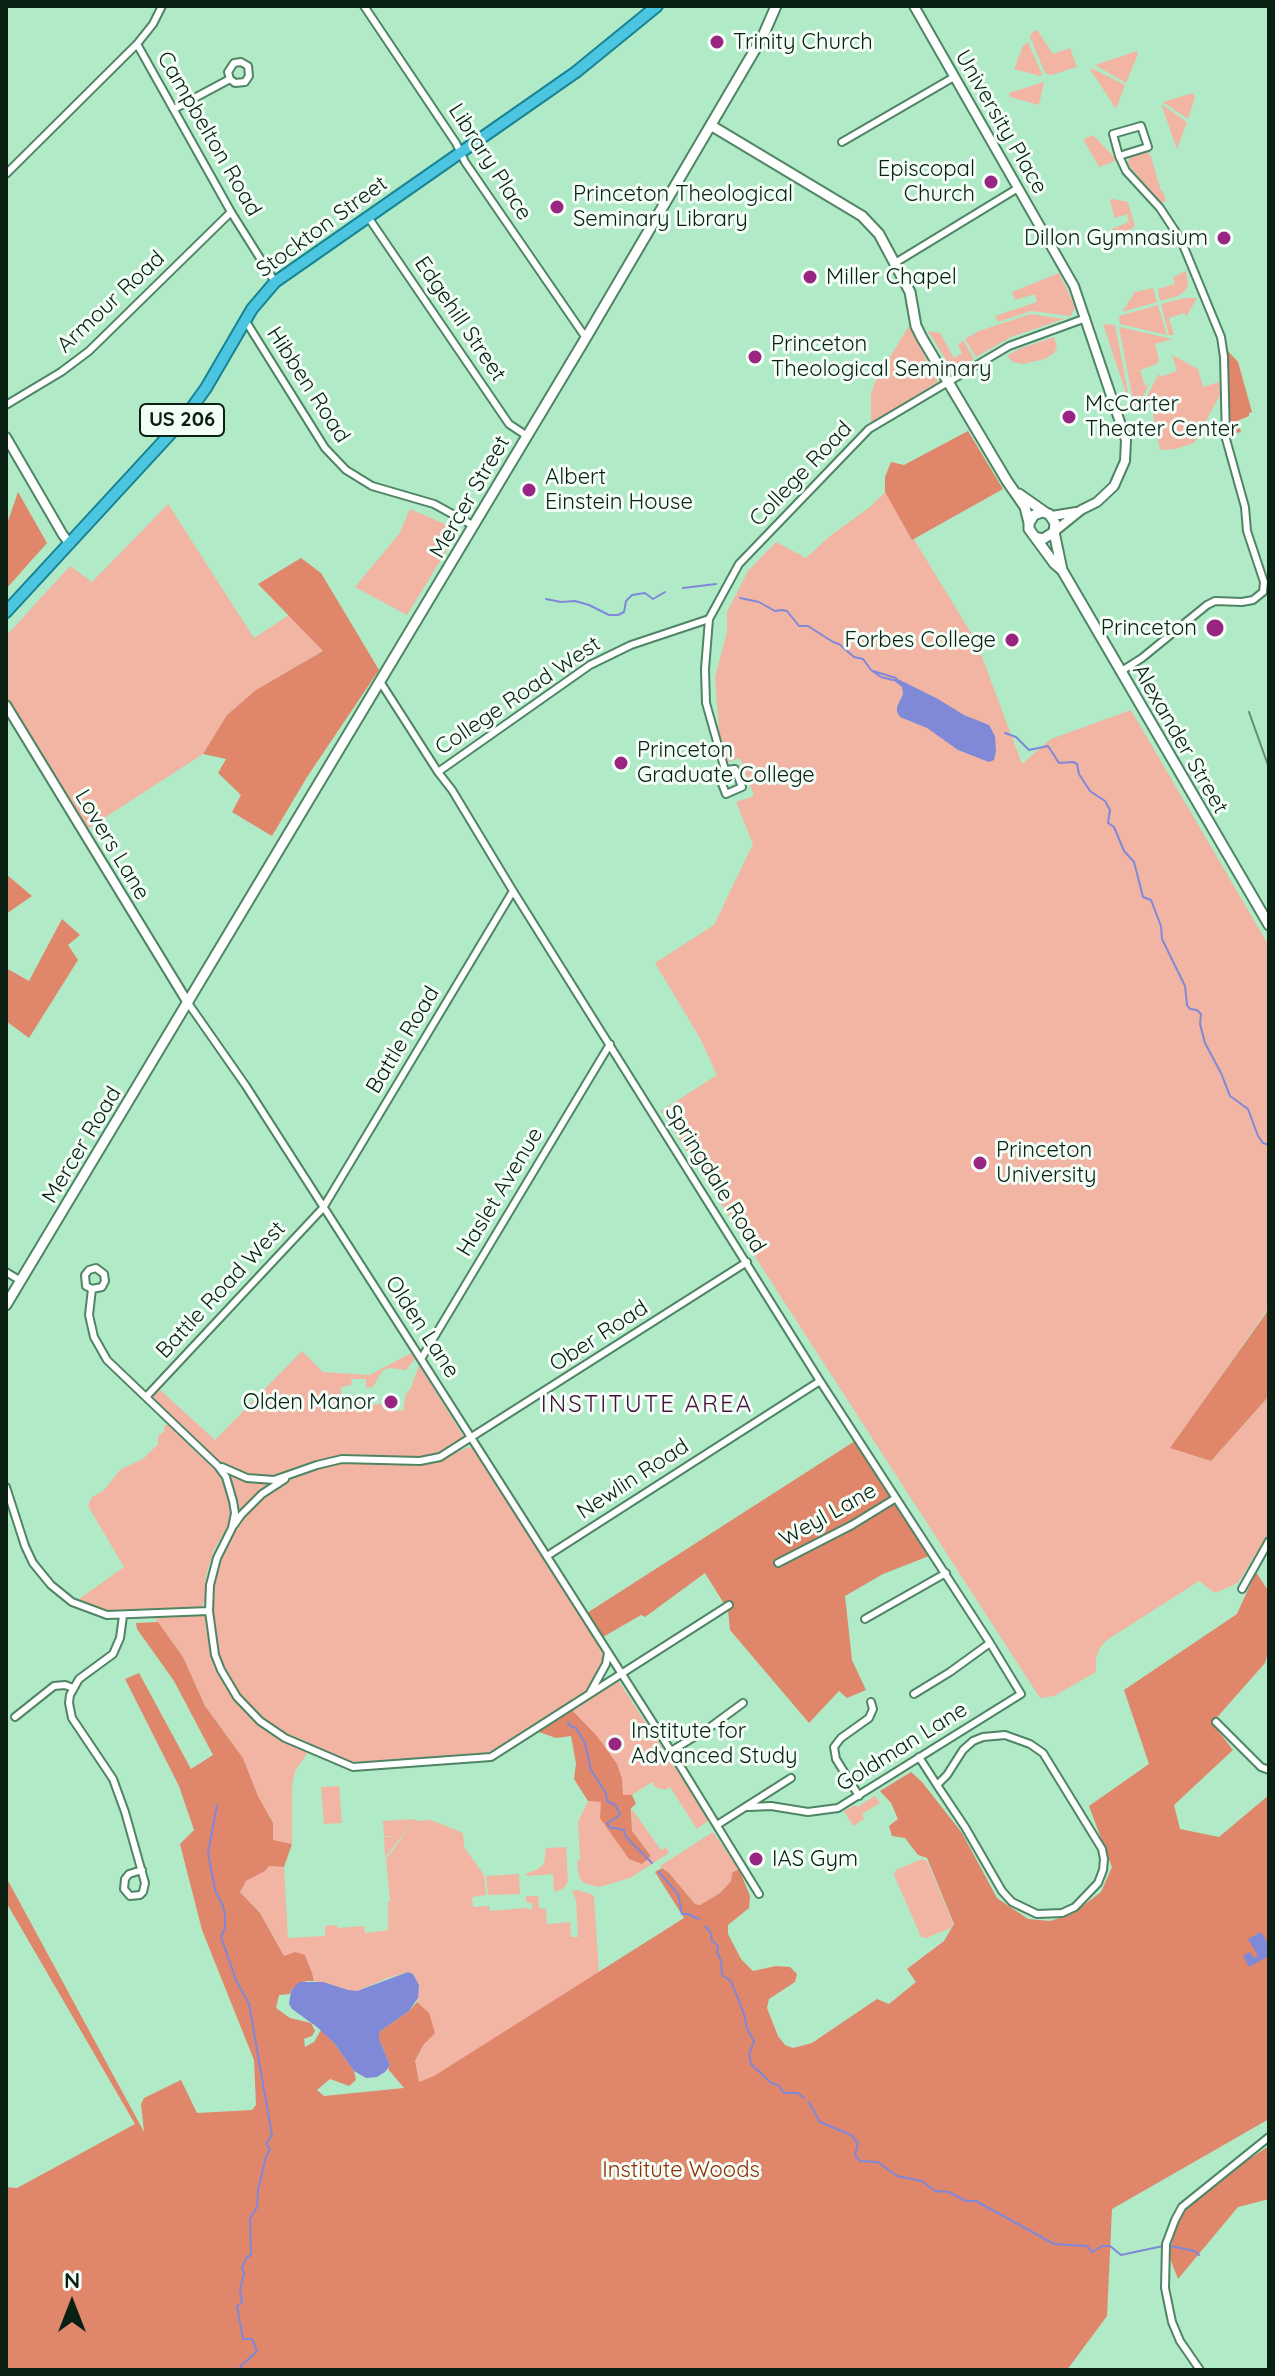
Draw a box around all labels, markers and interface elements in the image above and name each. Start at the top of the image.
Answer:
place label: Trinity Church [733,29,873,55]
marker: Trinity Church [708,33,726,51]
street label: University Place [949,45,1053,199]
street label: Campbelton Road [151,47,267,221]
street label: Library Place [443,99,537,225]
place label: Episcopal Church [878,156,975,208]
street label: Stockton Street [251,171,393,283]
marker: Episcopal Church [982,173,1000,191]
place label: Princeton Theological Seminary Library [573,181,793,232]
marker: Princeton Theological Seminary Library [548,198,566,216]
place label: Dillon Gymnasium [1024,225,1208,251]
marker: Dillon Gymnasium [1215,229,1233,247]
street label: Armour Road [52,245,170,359]
street label: Edgehill Street [409,252,511,386]
place label: Miller Chapel [826,264,957,290]
marker: Miller Chapel [801,268,819,286]
street label: Hibben Road [261,322,355,448]
place label: Princeton Theological Seminary [771,331,991,382]
marker: Princeton Theological Seminary [746,348,764,366]
place label: McCarter Theater Center [1085,391,1239,442]
road number: US 206 [140,404,224,436]
marker: McCarter Theater Center [1060,408,1078,426]
street label: College Road [744,416,858,532]
street label: Mercer Street [424,431,516,563]
place label: Albert Einstein House [545,464,693,516]
marker: Albert Einstein House [520,481,538,499]
place label: Princeton [1101,615,1197,641]
marker: Princeton [1204,617,1226,639]
place label: Forbes College [844,627,996,653]
street label: College Road West [430,631,606,761]
marker: Forbes College [1003,631,1021,649]
street label: Alexander Street [1126,659,1234,819]
place label: Princeton Graduate College [637,737,815,788]
marker: Princeton Graduate College [612,754,630,772]
street label: Lovers Lane [69,785,155,905]
street label: Battle Road [361,982,445,1098]
street label: Mercer Road [37,1082,127,1208]
street label: Springdale Road [659,1100,771,1258]
street label: Haslet Avenue [451,1123,549,1261]
place label: Princeton University [996,1137,1097,1188]
marker: Princeton University [971,1154,989,1172]
street label: Battle Road West [151,1216,291,1364]
street label: Olden Lane [379,1271,465,1383]
street label: Ober Road [545,1295,653,1377]
place label: Olden Manor [243,1389,375,1415]
district label: INSTITUTE AREA [541,1391,753,1419]
marker: Olden Manor [382,1393,400,1411]
street label: Newlin Road [572,1433,694,1525]
street label: Weyl Lane [775,1478,881,1552]
street label: Goldman Lane [832,1696,972,1798]
place label: Institute for Advanced Study [631,1718,798,1770]
marker: Institute for Advanced Study [606,1735,624,1753]
place label: IAS Gym [772,1846,858,1872]
marker: IAS Gym [747,1850,765,1868]
park label: Institute Woods [602,2157,760,2183]
north arrow [32,2264,112,2344]
text: N [64,2266,80,2294]

